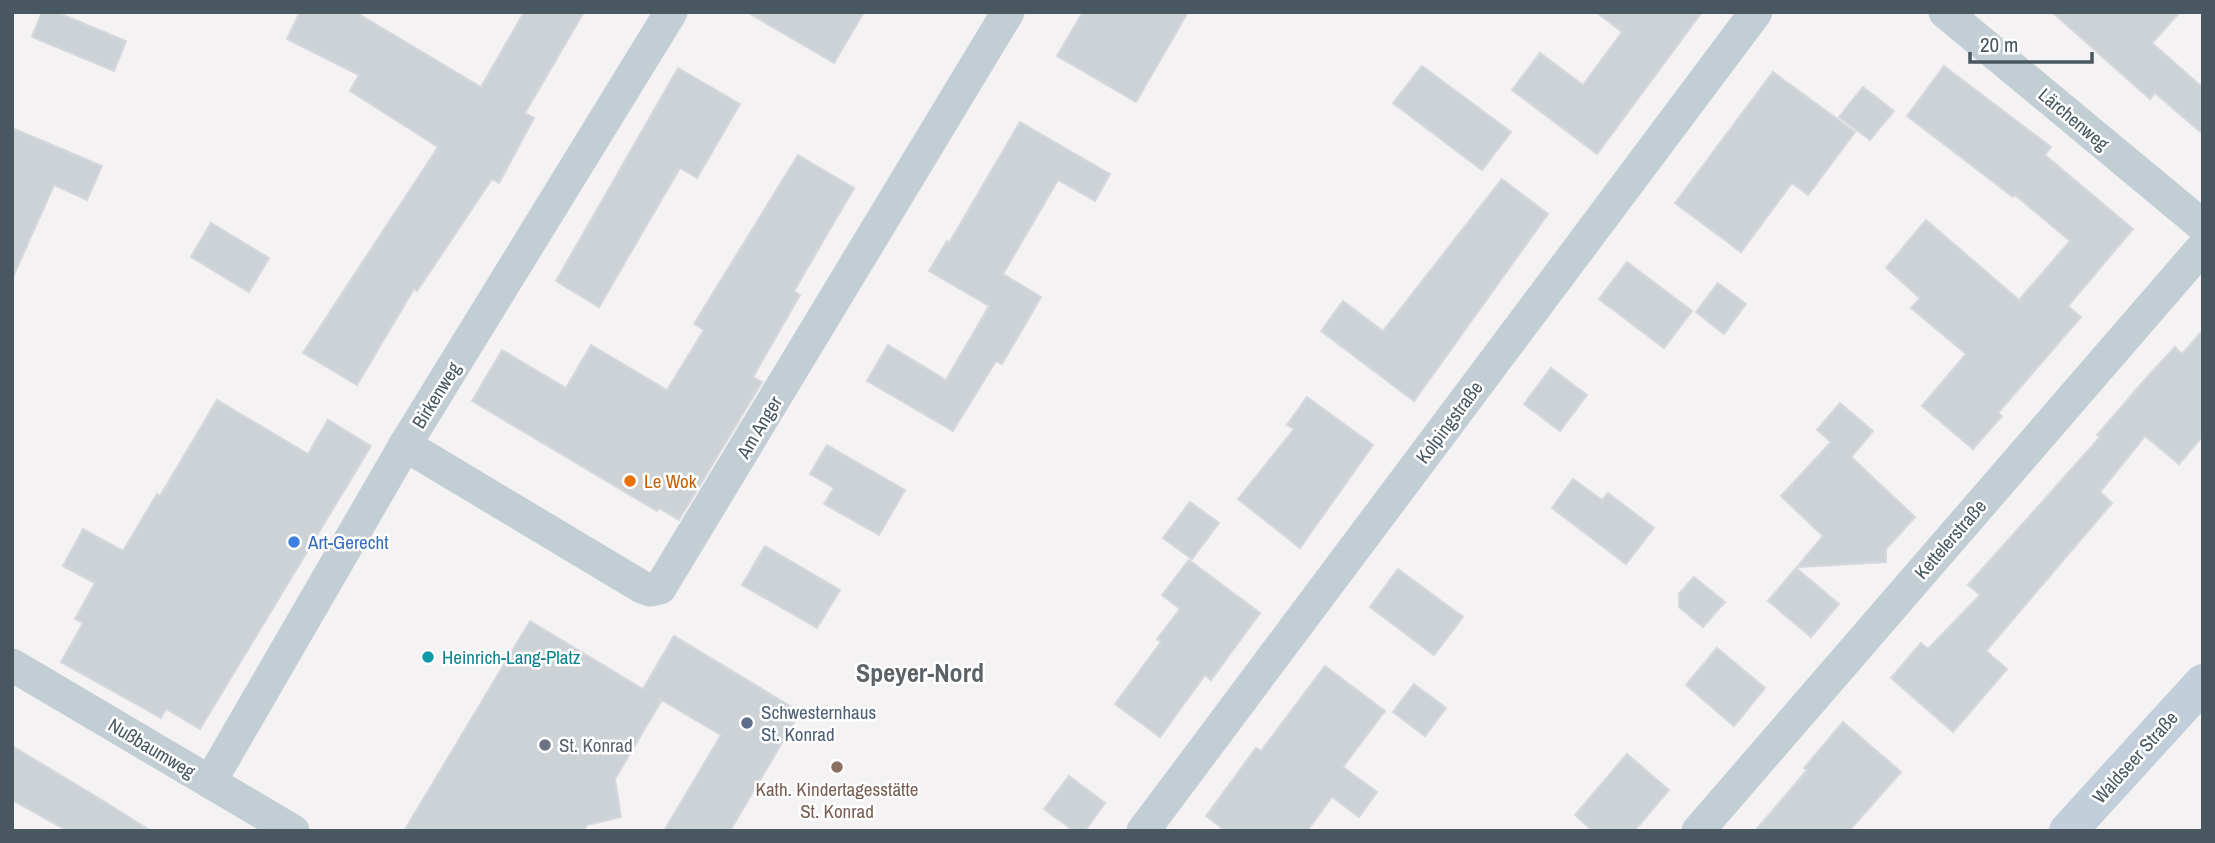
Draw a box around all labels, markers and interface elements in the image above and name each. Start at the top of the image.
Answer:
scale bar [1970,21,2092,65]
text: 20 m [1980,30,2018,59]
street label: Lärchenweg [2033,82,2115,156]
street label: Birkenweg [405,357,467,433]
street label: Kolpingstraße [1409,375,1489,469]
street label: Am Anger [730,390,788,464]
place label: Le Wok [644,468,697,494]
marker: Le Wok [622,473,638,489]
street label: Kettelerstraße [1908,494,1992,584]
place label: Art-Gerecht [307,529,389,555]
marker: Art-Gerecht [286,534,302,550]
place label: Heinrich-Lang-Platz [442,644,581,670]
marker: Heinrich-Lang-Platz [420,649,436,665]
district label: Speyer-Nord [856,655,984,690]
place label: Schwesternhaus St. Konrad [761,699,876,747]
street label: Waldseer Straße [2086,705,2184,809]
street label: Nußbaumweg [104,712,201,784]
marker: Schwesternhaus St. Konrad [739,715,755,731]
place label: St. Konrad [559,732,633,758]
marker: St. Konrad [537,737,553,753]
marker: Kath. Kindertagesstätte St. Konrad [829,759,845,775]
place label: Kath. Kindertagesstätte St. Konrad [756,776,918,824]

